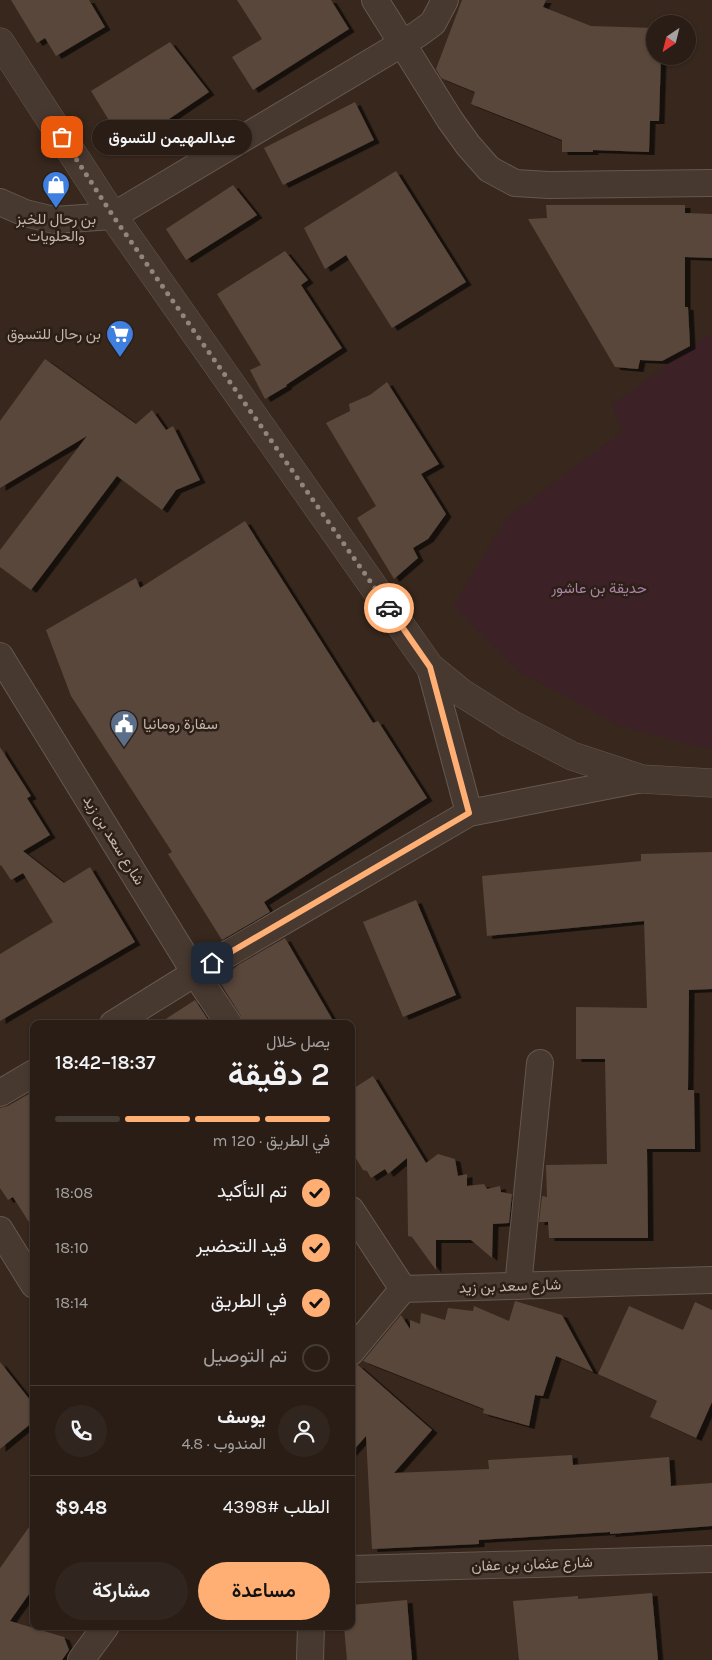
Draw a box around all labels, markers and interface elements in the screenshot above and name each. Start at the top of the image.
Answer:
north arrow [646,15,696,65]
map controls [646,15,696,65]
pin [41,116,83,158]
callout: عبدالمهيمن للتسوق [92,120,252,154]
icon: bag [48,123,76,151]
text: عبدالمهيمن للتسوق [109,128,235,147]
shop icon: بن رحال للخبز والحلويات [41,170,71,209]
place label: بن رحال للخبز والحلويات [15,210,96,245]
supermarket icon: بن رحال للتسوق [105,319,135,358]
place label: بن رحال للتسوق [7,325,101,344]
park label: حديقة بن عاشور [550,579,647,598]
courier [364,583,414,633]
icon: car [375,594,403,622]
public building icon: سفارة رومانيا [109,709,139,748]
place label: سفارة رومانيا [143,715,218,733]
street label: شارع سعد بن زيد [78,792,149,889]
pin [191,942,233,984]
icon: home [198,949,226,977]
text: يصل خلال [266,1032,330,1051]
text: 18:37–18:42 [55,1052,156,1074]
text: 2 دقيقة [228,1056,330,1093]
text: في الطريق · 120 m [213,1131,330,1150]
icon: check [302,1179,330,1207]
text: تم التأكيد [217,1180,287,1202]
text: 18:08 [55,1183,93,1202]
icon: check [302,1234,330,1262]
text: قيد التحضير [196,1235,287,1257]
text: 18:10 [55,1238,89,1257]
street label: شارع سعد بن زيد [459,1275,562,1299]
icon: check [302,1289,330,1317]
text: في الطريق [211,1290,287,1312]
text: 18:14 [55,1293,88,1312]
text: تم التوصيل [203,1345,287,1367]
button: phone [55,1405,107,1457]
button: person [278,1405,330,1457]
text: يوسف [217,1406,266,1428]
text: المندوب · 4.8 [181,1434,266,1453]
text: الطلب #4398 [223,1496,330,1518]
text: $9.48 [55,1497,107,1519]
street label: شارع عثمان بن عفان [471,1553,593,1577]
button: مشاركة [55,1562,188,1620]
button: مساعدة [198,1562,330,1620]

